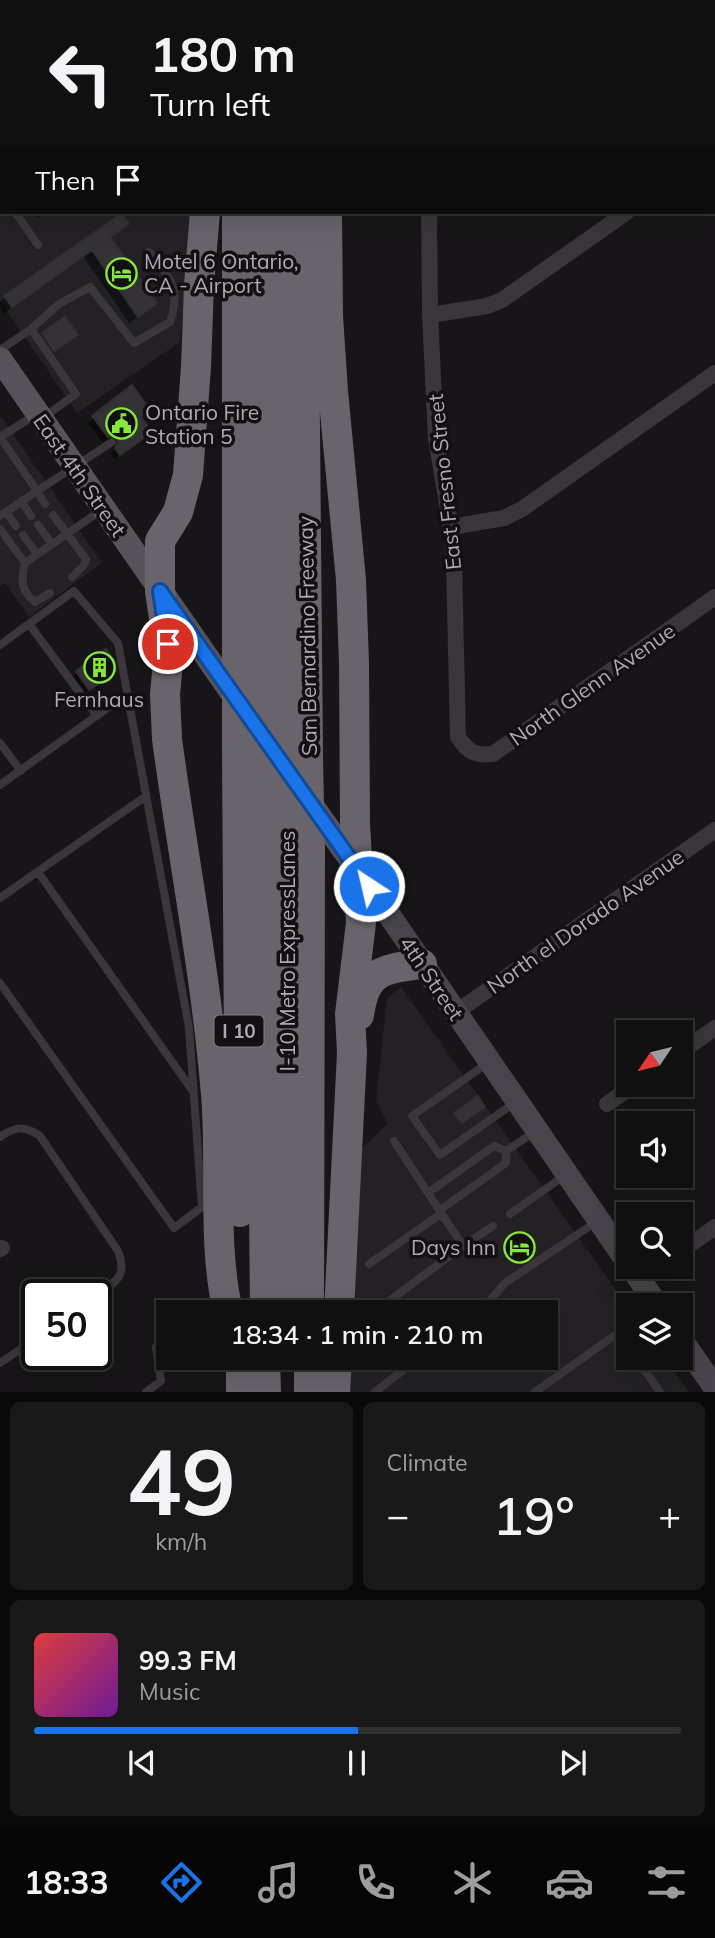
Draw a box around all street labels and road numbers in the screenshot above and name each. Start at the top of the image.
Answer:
street label: East Fresno Street [422,393,466,571]
street label: East 4th Street [28,409,132,541]
street label: San Bernardino Freeway [292,516,322,756]
street label: North Glenn Avenue [504,617,680,751]
street label: I-10 Metro ExpressLanes [274,831,300,1071]
street label: North el Dorado Avenue [482,843,688,999]
street label: 4th Street [394,931,470,1025]
road number: I 10 [215,1015,264,1046]

